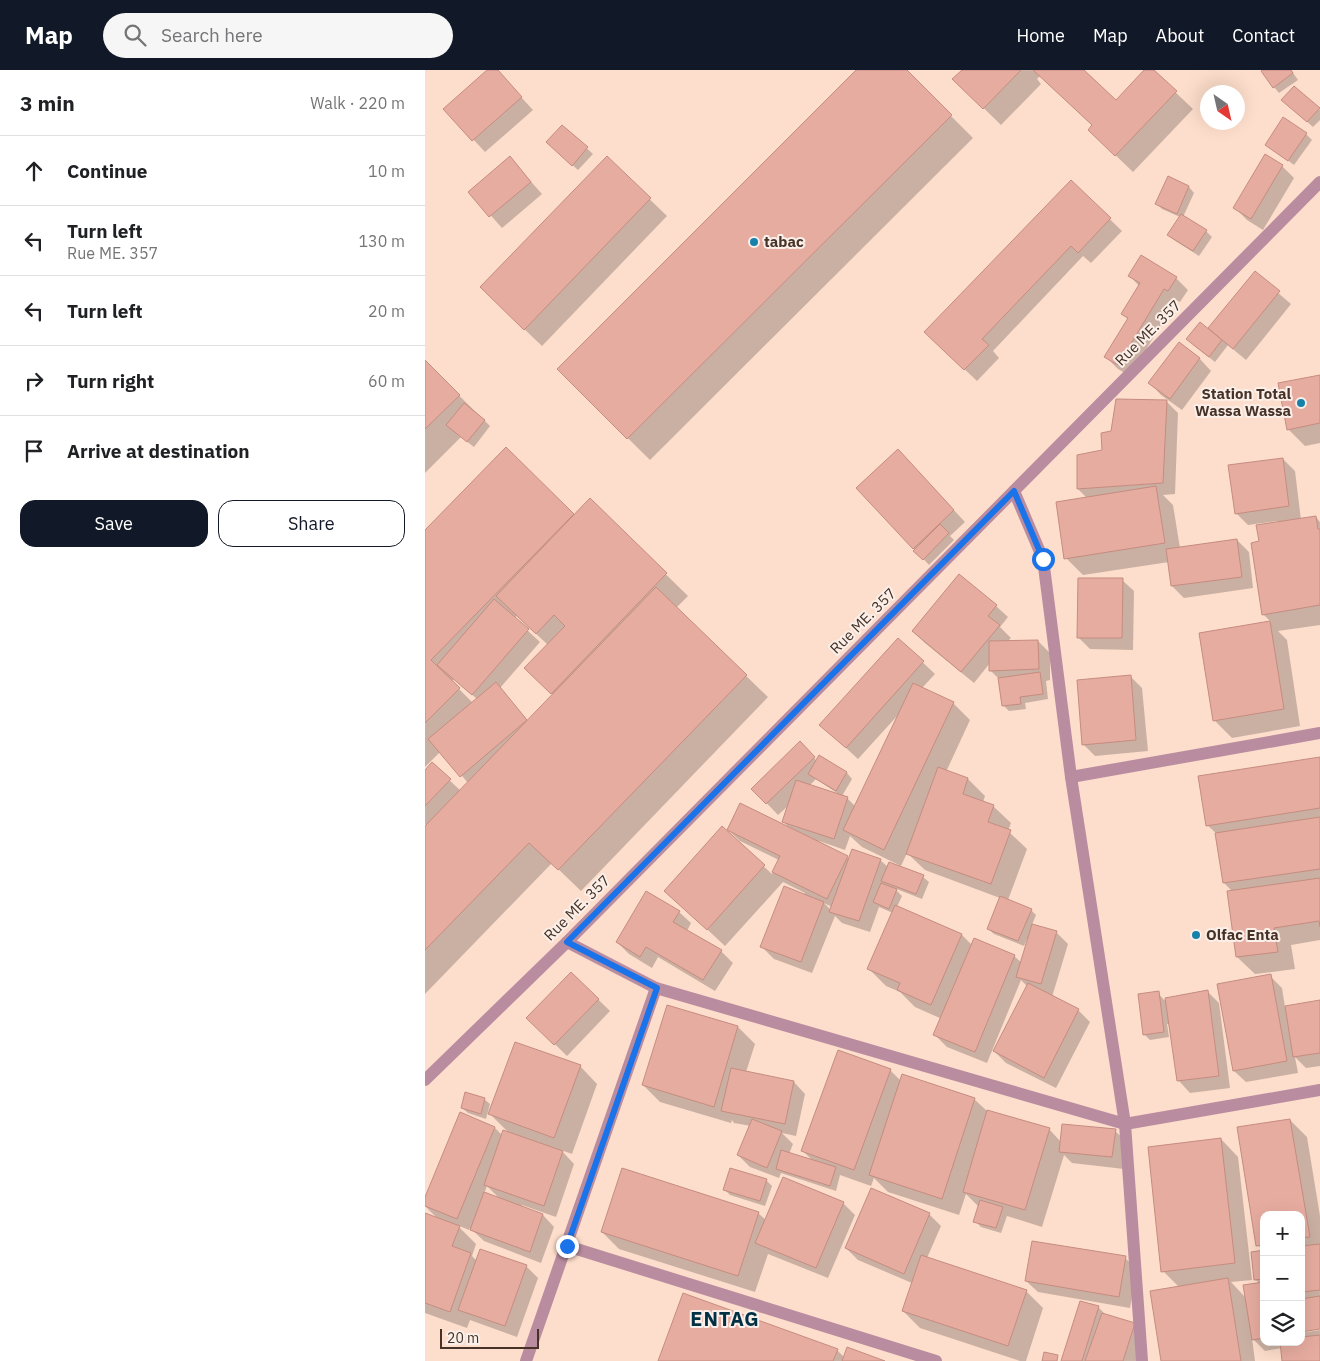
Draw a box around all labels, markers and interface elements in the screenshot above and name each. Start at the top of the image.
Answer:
search box [103,13,453,58]
text: Map [25,19,73,51]
icon: search [121,21,149,49]
text: Search here [161,23,263,47]
text: Home [1017,24,1065,47]
text: Map [1093,24,1128,47]
text: About [1156,24,1204,47]
text: Contact [1232,24,1295,47]
north arrow [1200,85,1245,130]
text: 3 min [20,89,75,117]
text: Walk · 220 m [310,93,405,113]
icon: ahead [20,157,48,185]
text: Continue [67,159,147,183]
text: 10 m [368,161,405,181]
text: Turn left [67,219,143,243]
icon: left [20,227,48,255]
text: 130 m [358,231,405,251]
place label: tabac [764,232,804,251]
marker: tabac [748,236,760,248]
text: Rue ME. 357 [67,243,158,263]
street label: Rue ME. 357 [1111,296,1185,370]
icon: left [20,297,48,325]
text: Turn left [67,299,143,323]
text: 20 m [368,301,405,321]
icon: right [20,367,48,395]
text: Turn right [67,369,154,393]
text: 60 m [368,371,405,391]
place label: Station Total Wassa Wassa [1195,384,1291,420]
marker: Station Total Wassa Wassa [1295,397,1307,409]
icon: arrive [20,437,48,465]
text: Arrive at destination [67,439,250,463]
button: Save [20,500,208,547]
button: Share [218,500,405,547]
route start [1032,548,1055,571]
street label: Rue ME. 357 [826,584,900,658]
street label: Rue ME. 357 [540,871,614,945]
place label: Olfac Enta [1206,925,1279,944]
marker: Olfac Enta [1190,929,1202,941]
map controls [1260,1211,1305,1346]
button: + [1260,1211,1305,1256]
route end [556,1235,579,1258]
button: − [1260,1256,1305,1301]
button: layers [1260,1301,1305,1346]
district label: ENTAG [690,1305,760,1332]
scale bar [440,1326,539,1349]
text: 20 m [447,1329,479,1347]

